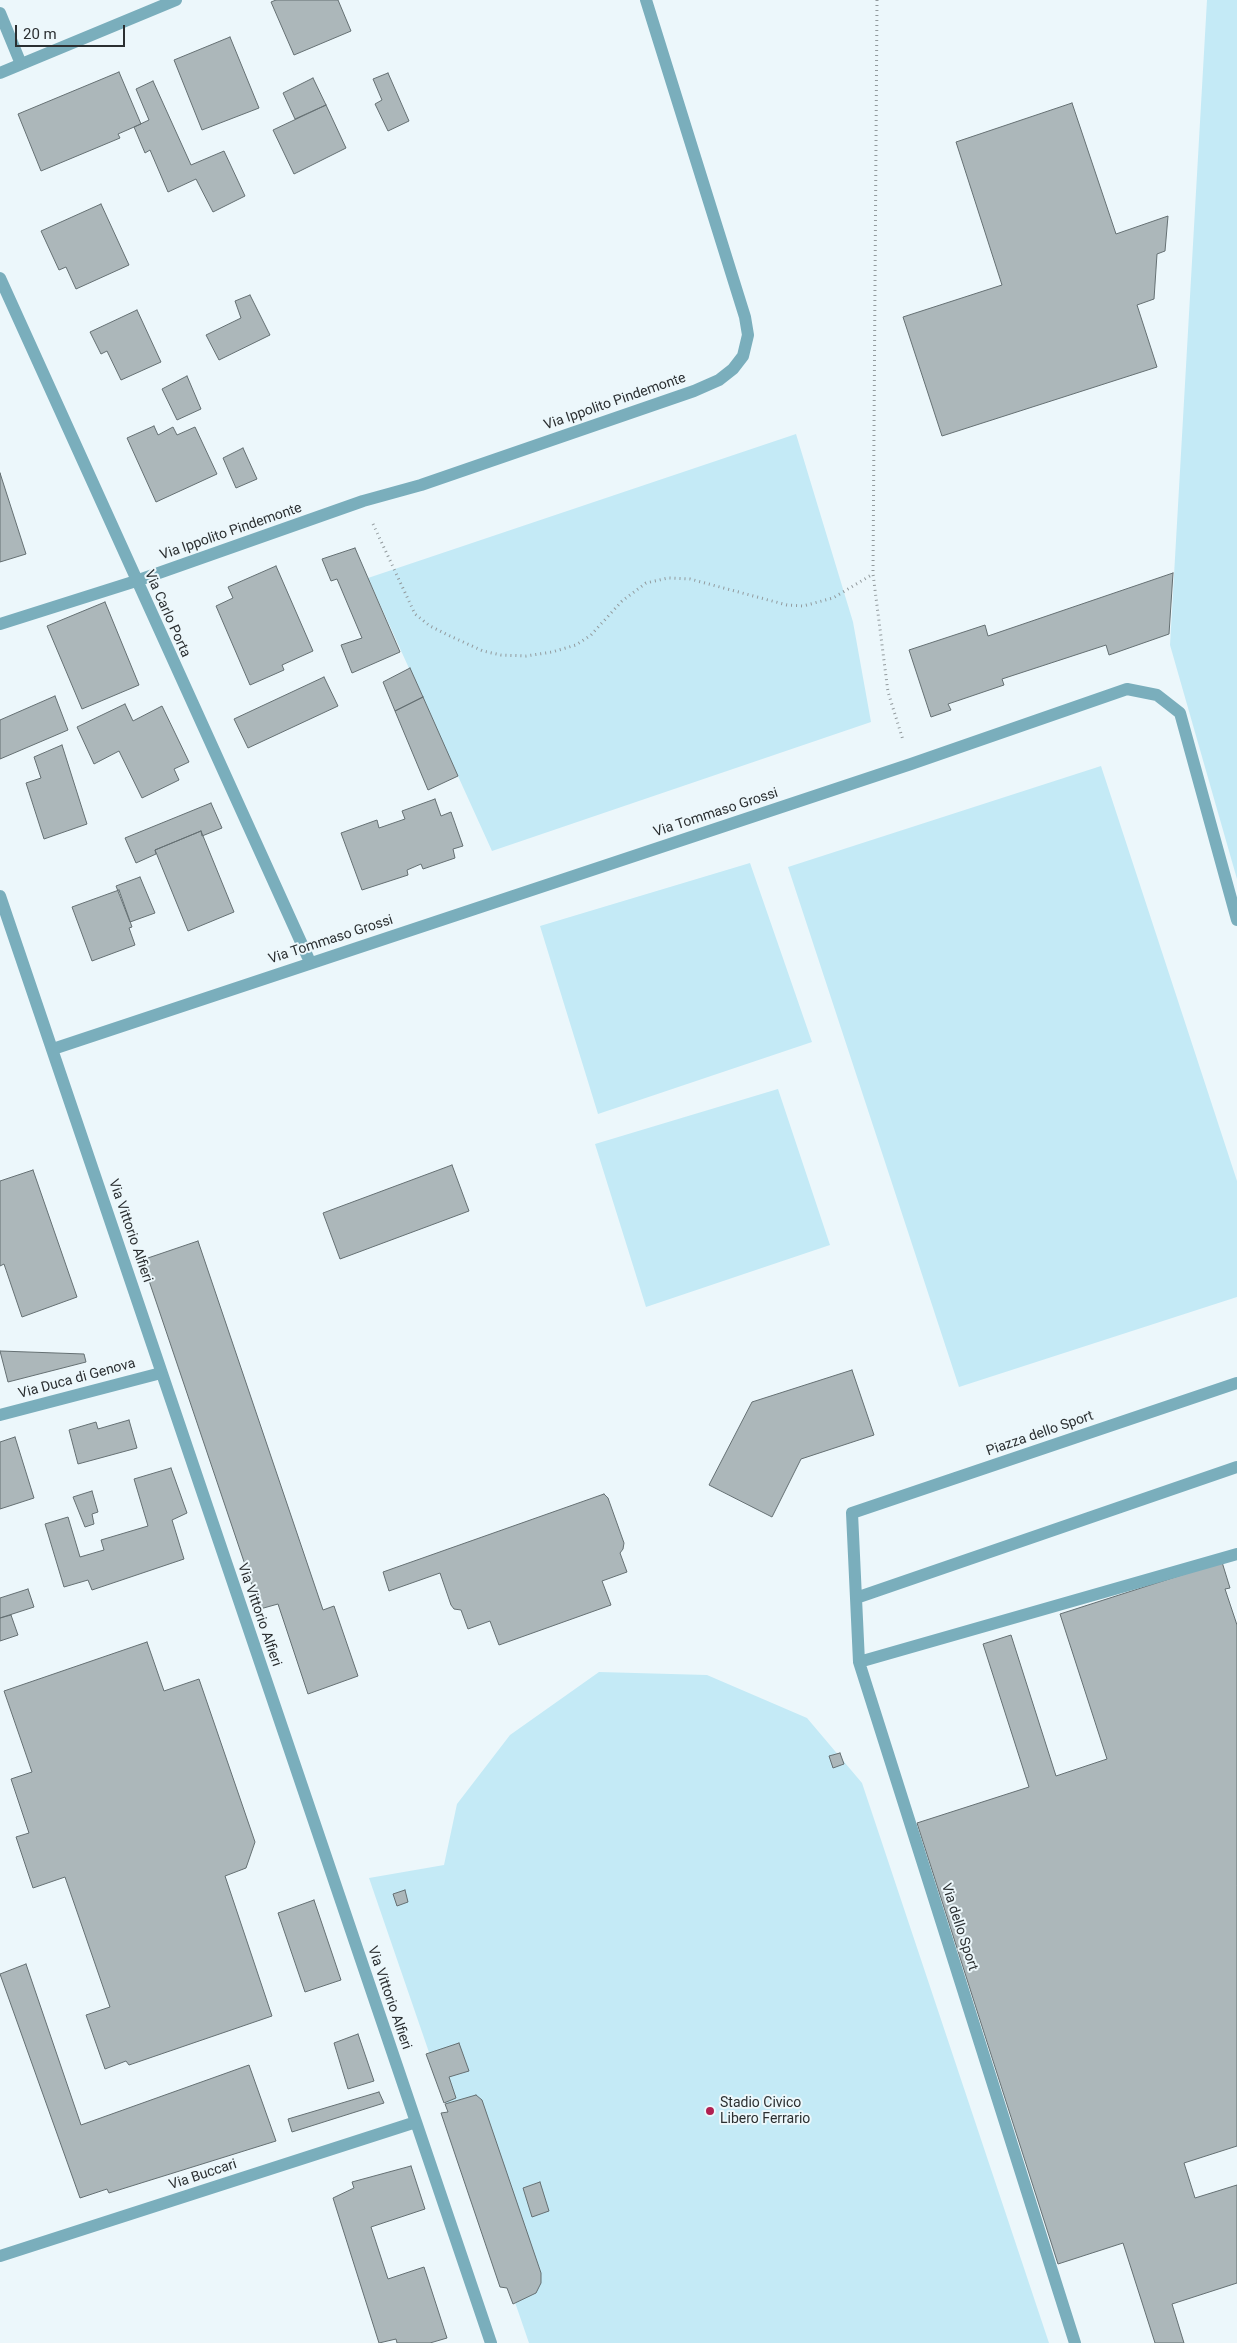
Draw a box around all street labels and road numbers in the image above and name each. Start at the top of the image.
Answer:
street label: Via Ippolito Pindemonte [542,370,688,434]
street label: Via Ippolito Pindemonte [158,500,304,564]
street label: Via Carlo Porta [140,568,194,660]
street label: Via Tommaso Grossi [652,785,780,841]
street label: Via Tommaso Grossi [267,912,395,968]
street label: Via Vittorio Alfieri [104,1177,156,1285]
street label: Via Duca di Genova [17,1355,137,1403]
street label: Piazza dello Sport [984,1408,1096,1460]
street label: Via Vittorio Alfieri [233,1561,285,1669]
street label: Via dello Sport [937,1881,981,1973]
street label: Via Vittorio Alfieri [363,1944,415,2052]
street label: Via Buccari [167,2156,239,2194]

